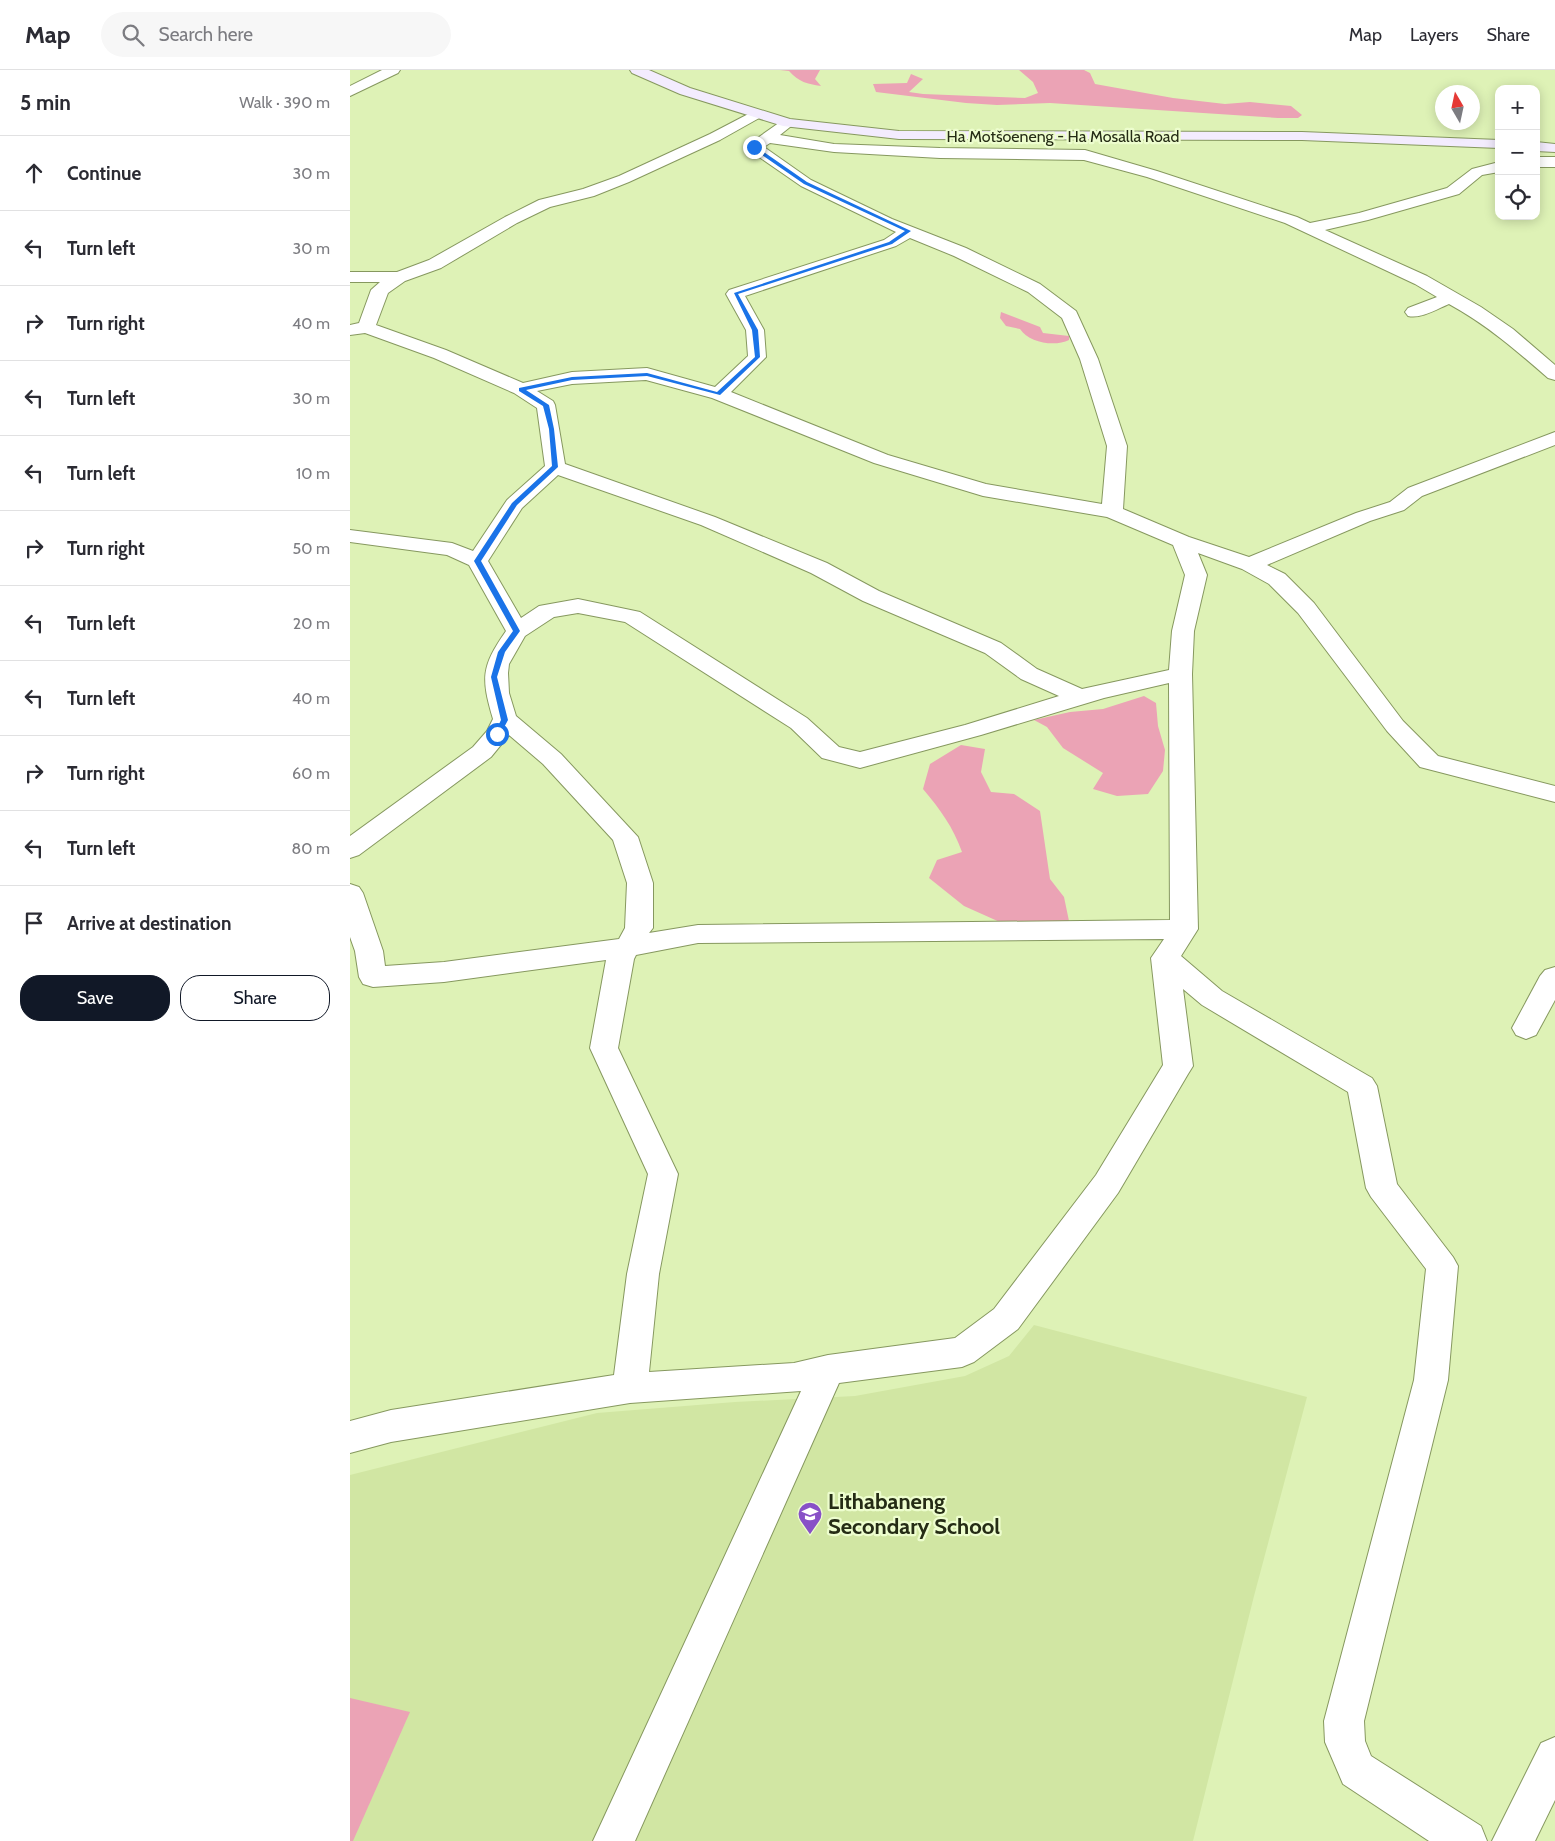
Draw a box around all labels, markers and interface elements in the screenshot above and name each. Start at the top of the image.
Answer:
search box [101,12,451,57]
text: Map [25,20,71,49]
icon: search [119,21,147,49]
text: Search here [159,23,253,46]
text: Map [1349,24,1382,46]
text: Layers [1410,24,1459,46]
text: Share [1487,24,1530,46]
north arrow [1435,85,1480,130]
map controls [1495,85,1540,220]
button: + [1495,85,1540,130]
text: 5 min [20,90,71,115]
text: Walk · 390 m [239,93,330,112]
street label: Ha Motšoeneng - Ha Mosalla Road [947,127,1179,146]
button: − [1495,130,1540,175]
route end [743,136,766,159]
icon: ahead [20,159,48,187]
text: Continue [67,162,141,185]
text: 30 m [293,164,330,183]
button: locate [1495,175,1540,220]
icon: left [20,234,48,262]
text: Turn left [67,237,135,260]
text: 30 m [293,239,330,258]
icon: right [20,309,48,337]
text: Turn right [67,312,145,335]
text: 40 m [292,314,330,333]
icon: left [20,384,48,412]
text: Turn left [67,387,135,410]
text: 30 m [293,389,330,408]
icon: left [20,459,48,487]
text: Turn left [67,462,135,485]
text: 10 m [296,464,330,483]
icon: right [20,534,48,562]
text: Turn right [67,537,145,560]
text: 50 m [293,539,330,558]
icon: left [20,609,48,637]
text: Turn left [67,612,135,635]
text: 20 m [293,614,330,633]
icon: left [20,684,48,712]
text: Turn left [67,687,135,710]
text: 40 m [292,689,330,708]
route start [486,723,509,746]
icon: right [20,759,48,787]
text: Turn right [67,762,145,785]
text: 60 m [292,764,330,783]
icon: left [20,834,48,862]
text: Turn left [67,837,135,860]
text: 80 m [292,839,330,858]
icon: arrive [20,909,48,937]
text: Arrive at destination [67,912,231,935]
button: Save [20,975,170,1021]
button: Share [180,975,330,1021]
place label: Lithabaneng Secondary School [828,1488,1000,1540]
school or university icon: Lithabaneng Secondary School [797,1501,823,1535]

